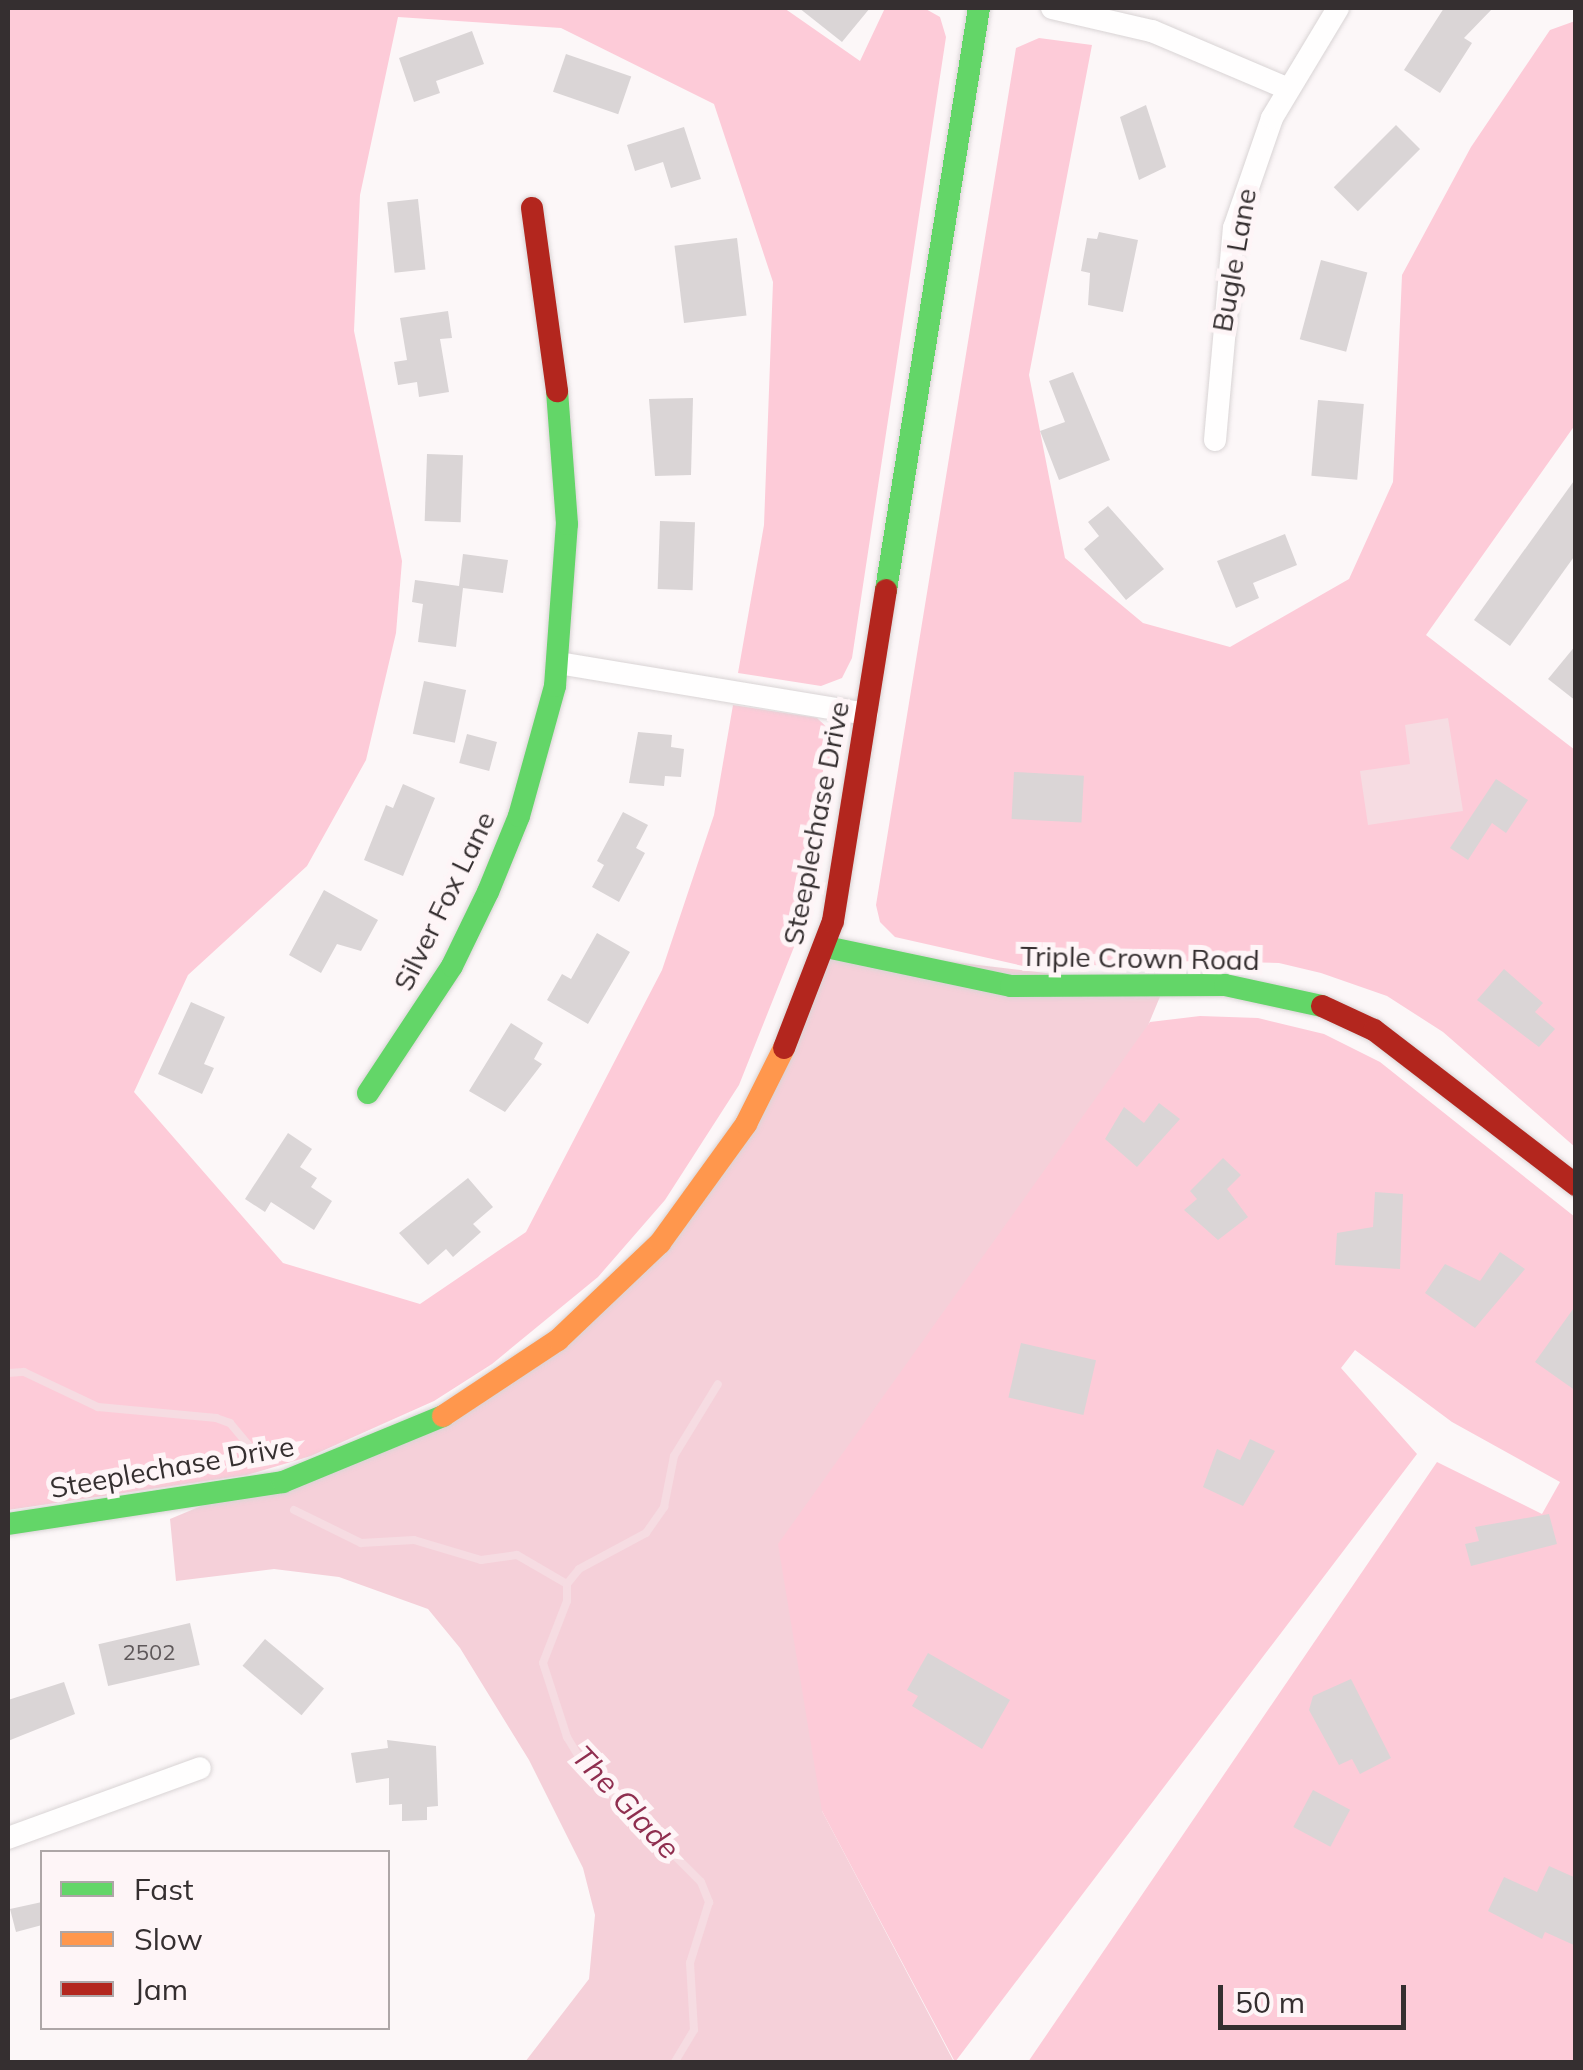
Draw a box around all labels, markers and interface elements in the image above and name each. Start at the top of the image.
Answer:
street label: Bugle Lane [1205,186,1263,334]
street label: Steeplechase Drive [776,698,856,948]
street label: Silver Fox Lane [386,806,502,996]
street label: Triple Crown Road [1020,939,1260,977]
street label: Steeplechase Drive [47,1429,297,1505]
house number: 2502 [123,1640,175,1666]
water label: The Glade [565,1738,687,1866]
legend [40,1850,390,2030]
text: Fast [134,1870,194,1908]
text: Slow [134,1920,203,1958]
scale bar [1223,1965,1410,2027]
text: Jam [134,1970,188,2008]
text: 50 m [1235,1983,1305,2021]

